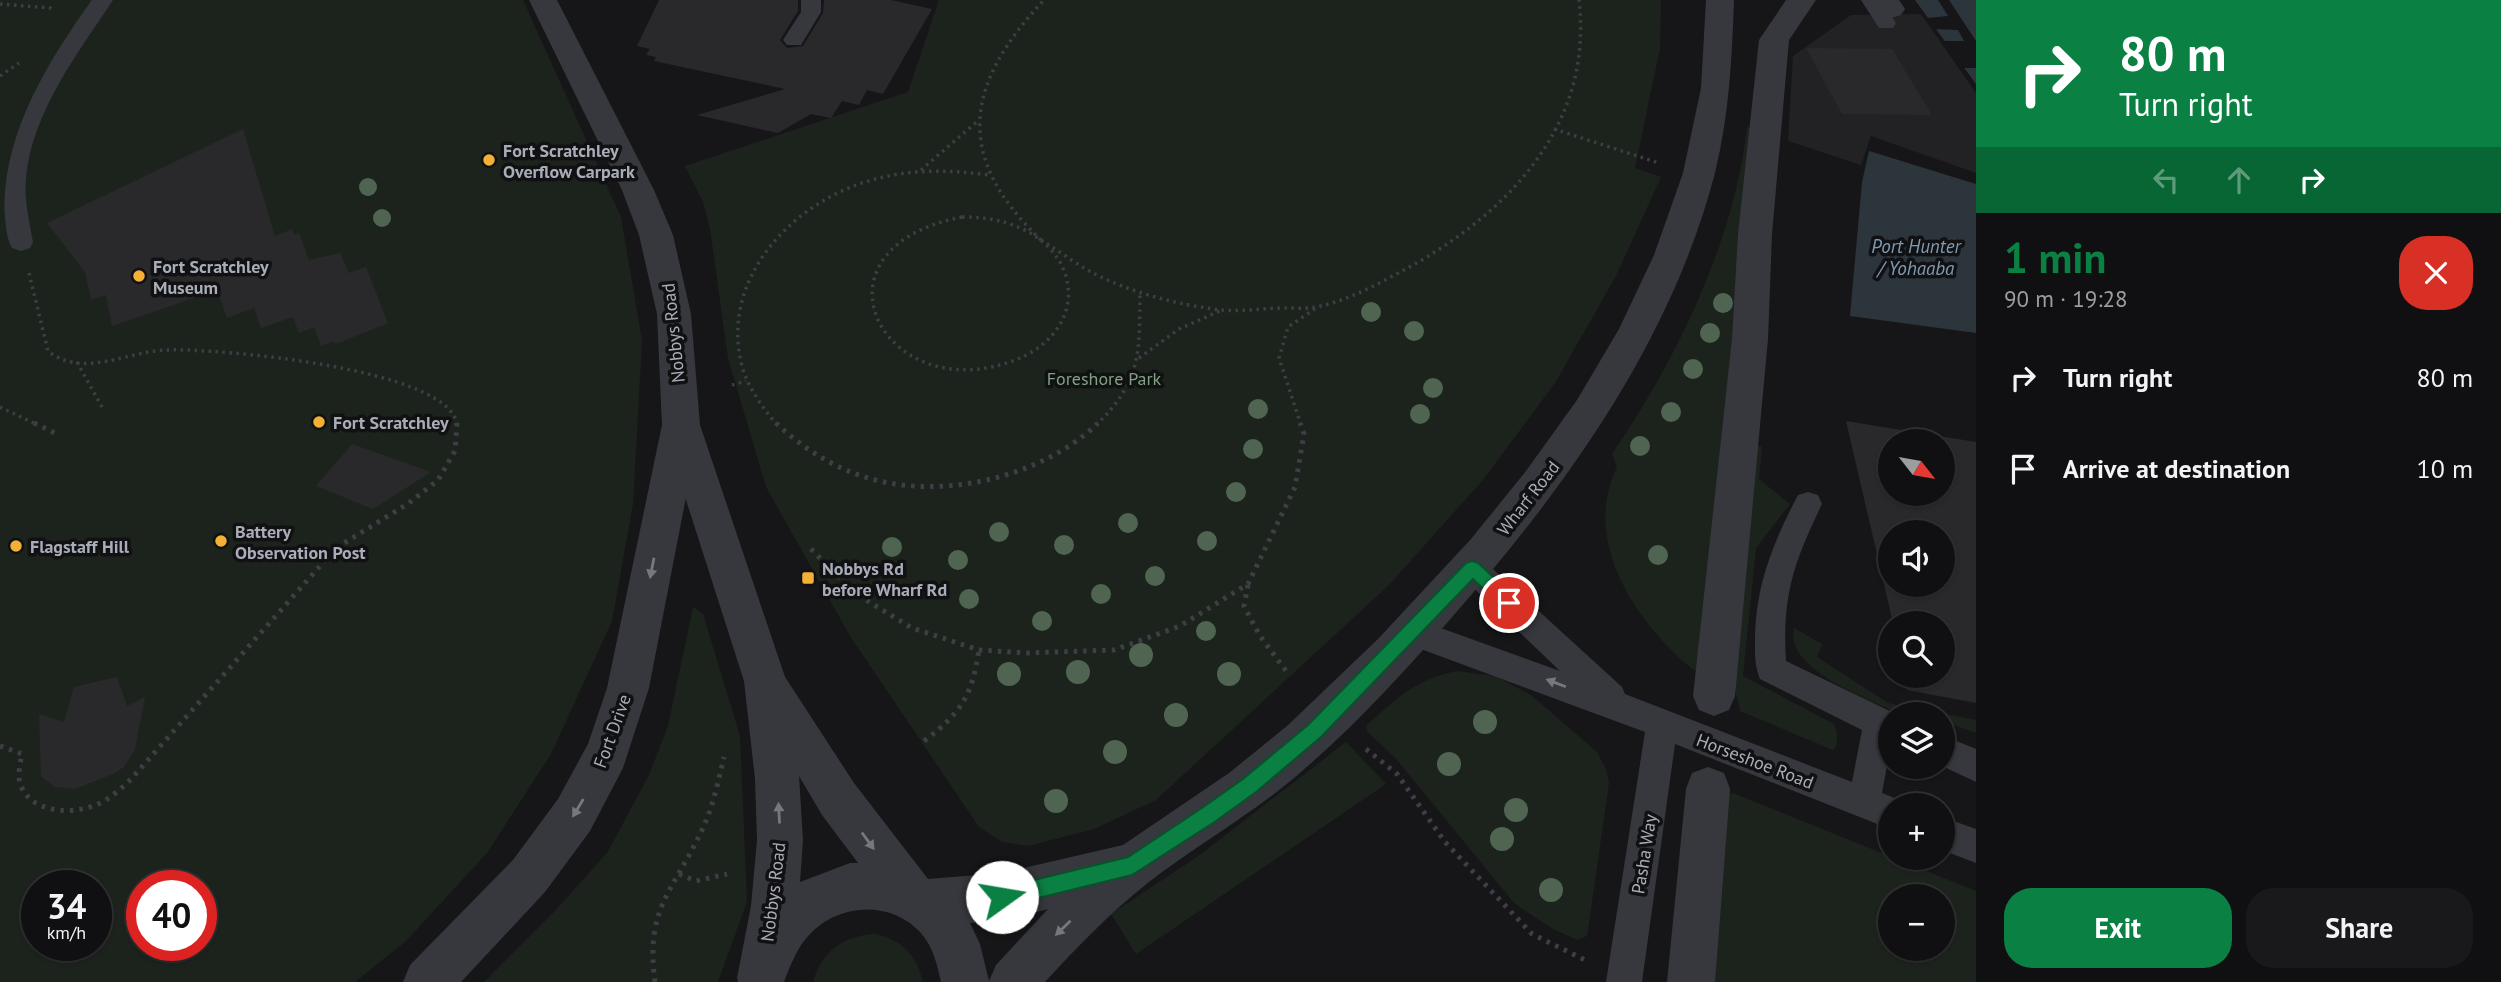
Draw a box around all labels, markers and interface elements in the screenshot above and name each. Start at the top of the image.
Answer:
text: 80 m [2119,21,2226,85]
icon: right [2004,28,2095,119]
text: Turn right [2119,83,2253,125]
place label: Fort Scratchley Overflow Carpark [503,139,635,183]
marker: Fort Scratchley Overflow Carpark [481,152,497,168]
icon: left [2147,161,2185,199]
icon: ahead [2220,161,2258,199]
icon: right [2293,161,2331,199]
text: 1 min [2004,230,2106,285]
water label: Port Hunter / Yohaaba [1871,234,1963,280]
button: close [2399,236,2473,310]
place label: Fort Scratchley Museum [153,255,269,299]
marker: Fort Scratchley Museum [131,268,147,284]
street label: Nobbys Road [656,282,690,384]
text: 90 m · 19:28 [2004,284,2128,313]
icon: right [2004,359,2042,397]
text: Turn right [2063,361,2172,394]
text: 80 m [2417,361,2473,394]
park label: Foreshore Park [1047,367,1162,390]
place label: Fort Scratchley [333,411,449,434]
marker: Fort Scratchley [311,414,327,430]
north arrow [1878,429,1955,506]
map controls [1878,429,1955,961]
icon: arrive [2004,450,2042,488]
text: Arrive at destination [2063,452,2290,485]
text: 10 m [2417,452,2473,485]
street label: Wharf Road [1492,456,1564,540]
place label: Battery Observation Post [235,520,366,564]
button: sound [1878,520,1955,597]
marker: Battery Observation Post [213,533,229,549]
place label: Flagstaff Hill [30,535,130,558]
marker: Flagstaff Hill [8,538,24,554]
one-way arrow [647,557,658,579]
place label: Nobbys Rd before Wharf Rd [822,557,947,601]
marker: Nobbys Rd before Wharf Rd [800,570,816,586]
pin [1479,573,1539,633]
icon: arrive [1490,584,1528,622]
button: search [1878,611,1955,688]
one-way arrow [1546,677,1567,688]
street label: Fort Drive [588,691,636,771]
button: layers [1878,702,1955,779]
street label: Horseshoe Road [1693,728,1817,794]
button: + [1878,793,1955,870]
one-way arrow [571,798,584,817]
one-way arrow [773,802,784,824]
street label: Pasha Way [1626,812,1662,896]
one-way arrow [861,832,875,850]
street label: Nobbys Road [755,841,791,943]
position arrow [965,860,1039,934]
speed limit sign: 40 [126,870,217,961]
text: 34 [47,883,86,929]
button: − [1878,884,1955,961]
button: Exit [2004,888,2232,968]
button: Share [2246,888,2473,968]
one-way arrow [1054,920,1072,936]
text: km/h [47,921,86,944]

